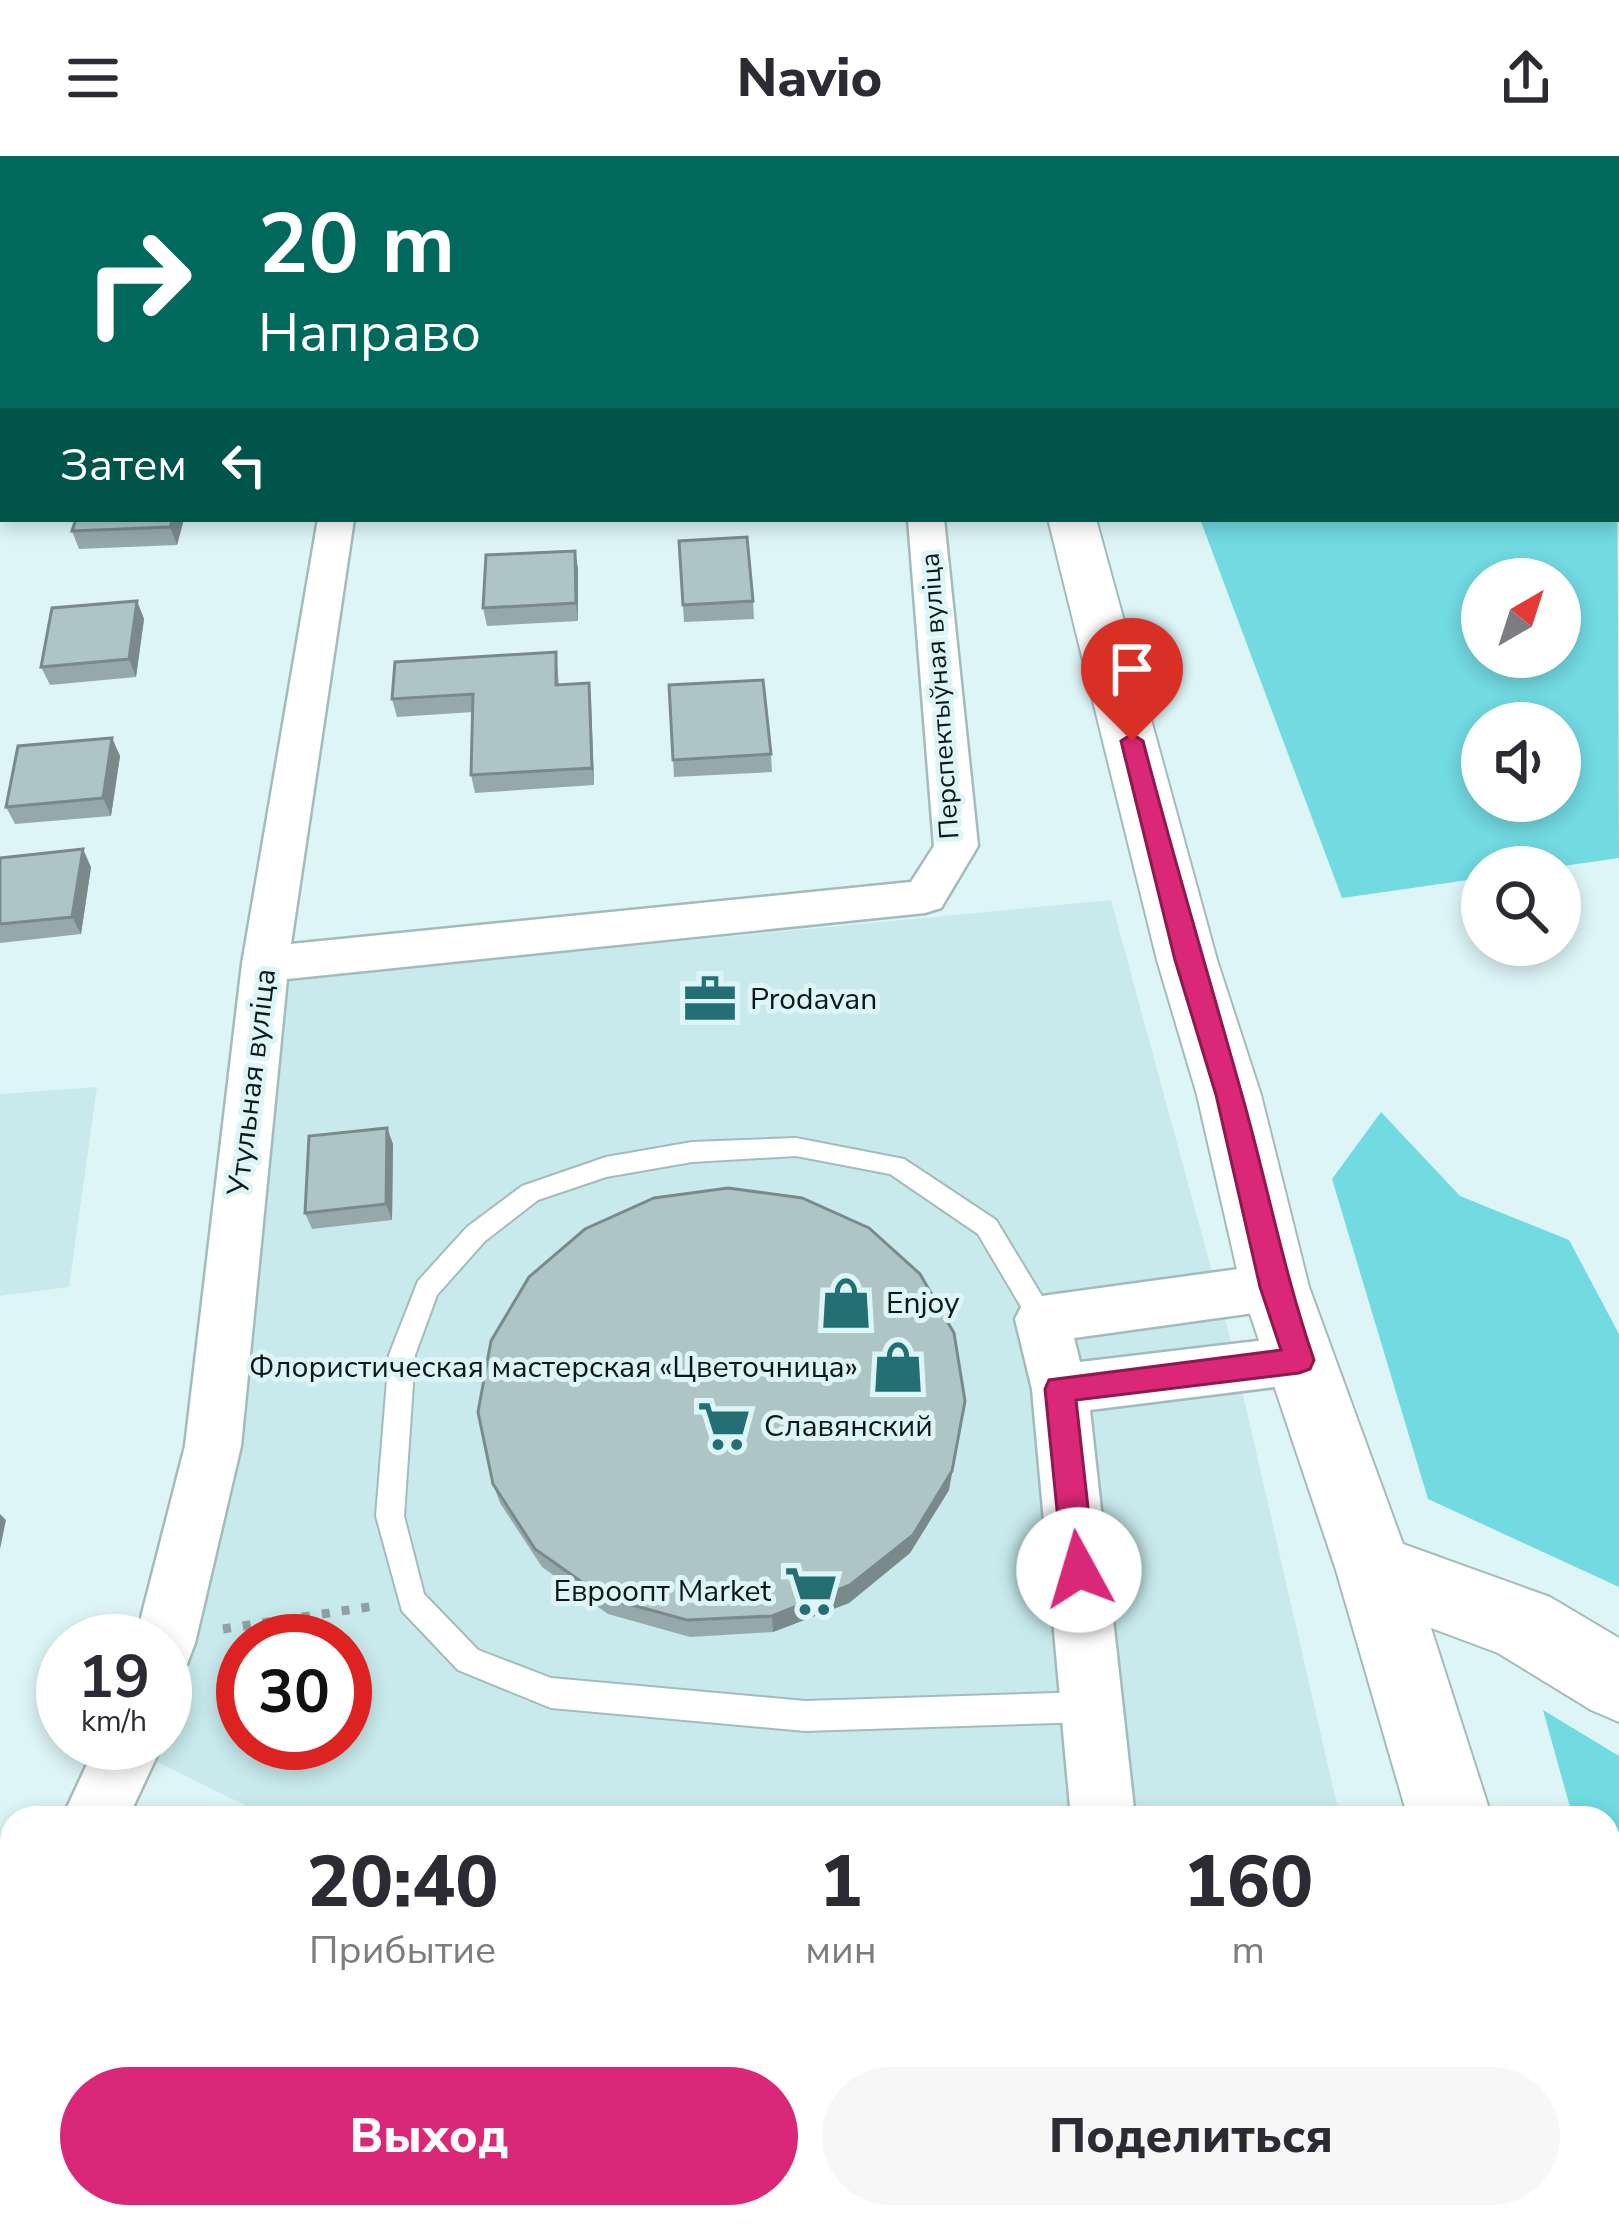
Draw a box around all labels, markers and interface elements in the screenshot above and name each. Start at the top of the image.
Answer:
text: Navio [737,41,882,115]
icon: menu [60,45,126,111]
icon: share [1493,45,1559,111]
text: 20 m [258,187,455,302]
icon: right [60,204,216,360]
text: Направо [258,296,481,370]
icon: left [211,432,277,498]
text: Затем [60,435,187,496]
street label: Перспектыўная вуліца [912,552,968,840]
north arrow [1461,558,1581,678]
map controls [1461,558,1581,966]
pin [1081,618,1183,741]
icon: arrive [1099,636,1165,702]
button: sound [1461,702,1581,822]
button: search [1461,846,1581,966]
street label: Утульная вуліца [218,966,286,1199]
office icon: Prodavan [681,970,739,1028]
place label: Prodavan [750,979,877,1020]
shop icon: Enjoy [817,1274,875,1332]
place label: Enjoy [886,1283,960,1324]
shop icon: Флористическая мастерская «Цветочница» [869,1338,927,1396]
place label: Флористическая мастерская «Цветочница» [249,1347,858,1388]
supermarket icon: Славянский [695,1397,753,1455]
place label: Славянский [764,1406,933,1447]
position arrow [1016,1507,1142,1633]
supermarket icon: Евроопт Market [782,1562,840,1620]
place label: Евроопт Market [553,1571,771,1612]
speed limit sign: 30 [216,1614,372,1770]
text: 19 [78,1636,150,1718]
text: km/h [81,1701,147,1742]
text: 20:40 [307,1833,498,1931]
text: 1 [819,1833,863,1931]
text: 160 [1183,1833,1313,1931]
text: Прибытие [309,1924,496,1977]
text: мин [805,1924,877,1977]
text: m [1232,1924,1265,1977]
button: Выход [60,2067,798,2205]
button: Поделиться [822,2067,1560,2205]

